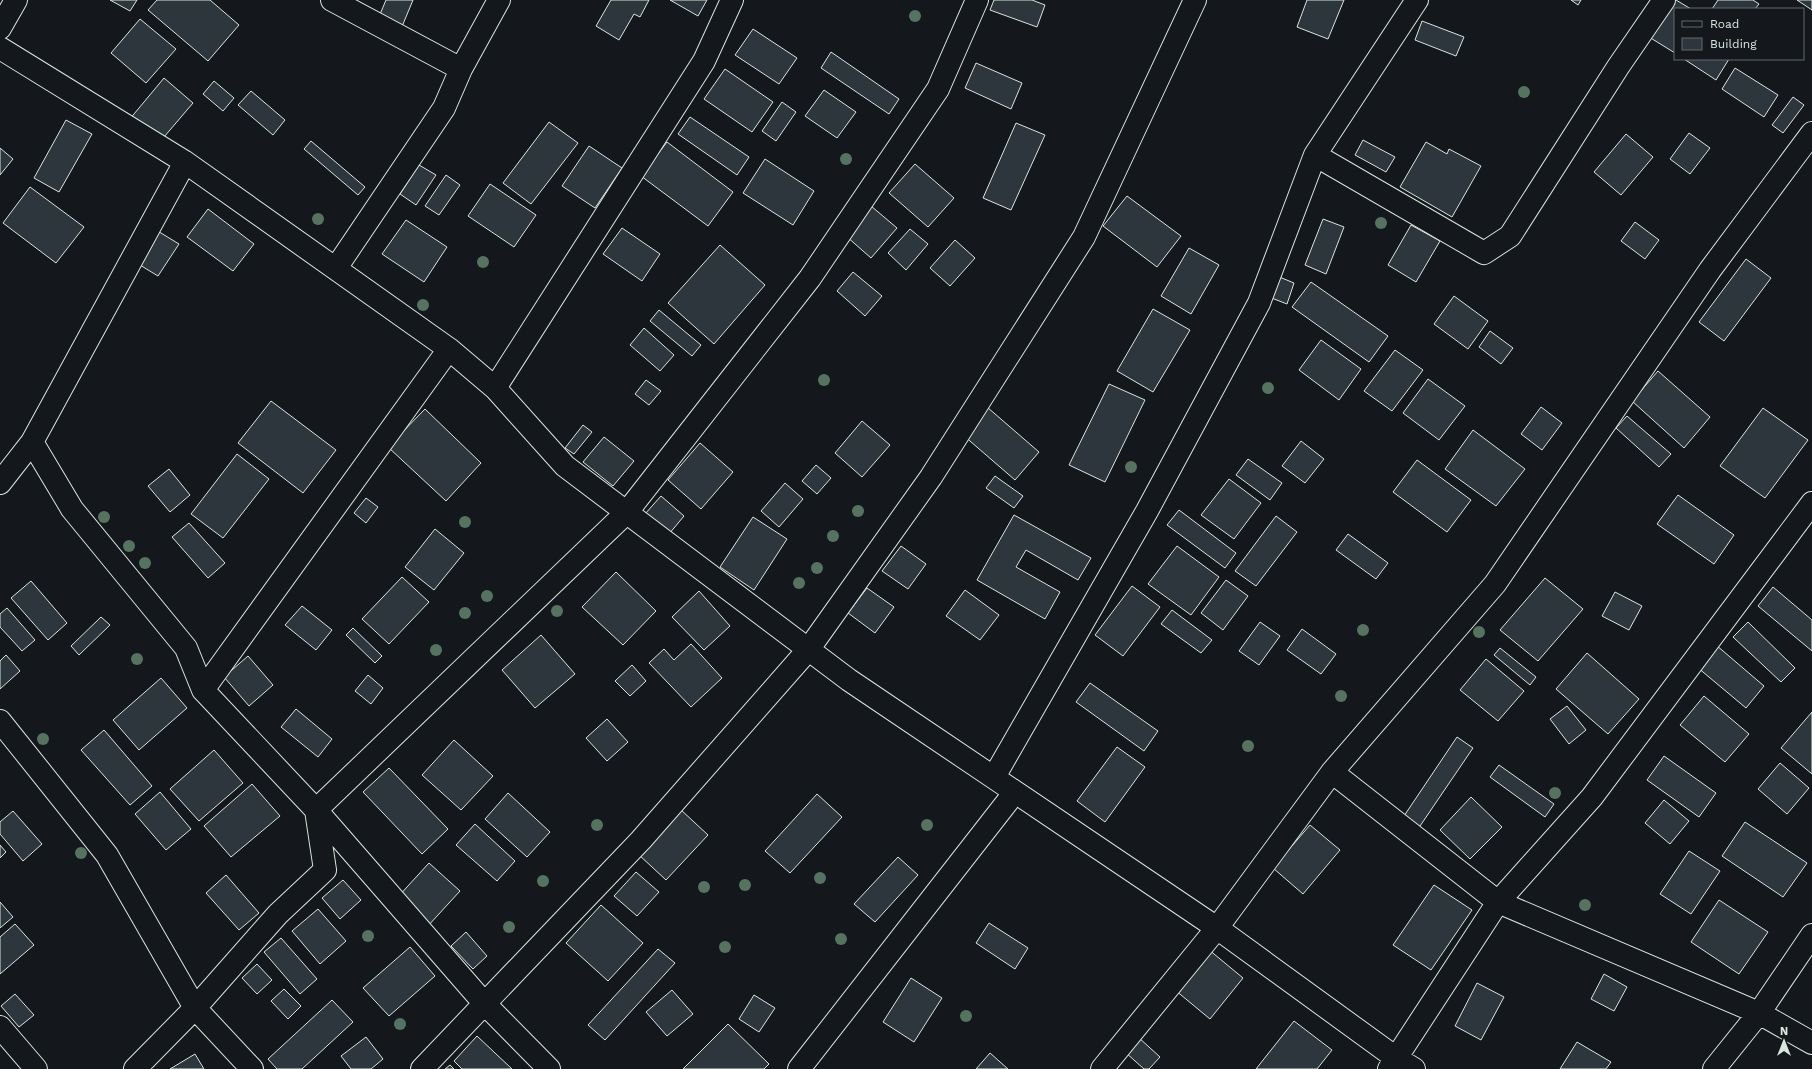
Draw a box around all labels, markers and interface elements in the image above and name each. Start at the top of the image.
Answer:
legend [1674,8,1804,60]
text: Road [1710,17,1739,31]
text: Building [1710,37,1757,51]
north arrow [1764,1021,1804,1061]
text: N [1780,1025,1788,1038]

